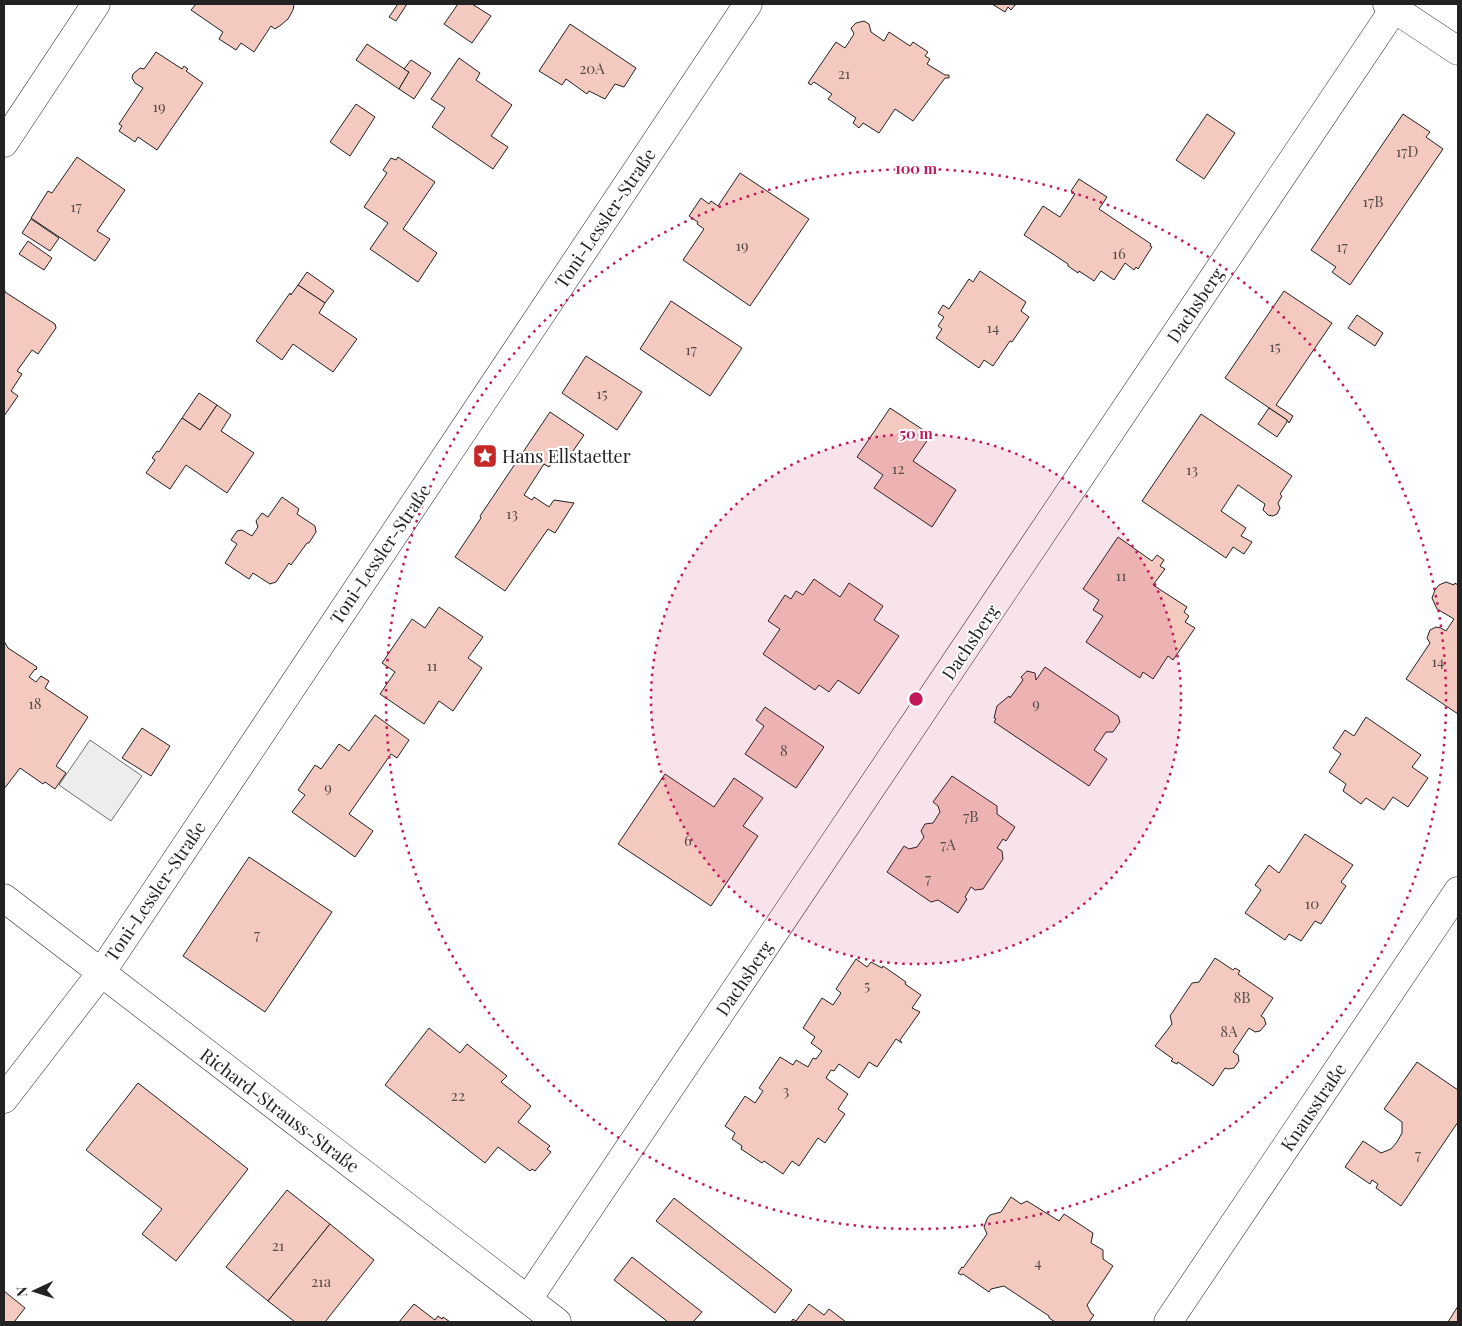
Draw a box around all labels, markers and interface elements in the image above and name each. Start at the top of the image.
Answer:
house number: 20A [579,58,605,78]
house number: 21 [838,63,851,83]
house number: 19 [152,96,166,116]
house number: 17D [1396,141,1418,161]
street label: Toni-Lessler-Straße [549,143,661,293]
text: 100 m [895,158,938,178]
house number: 17B [1363,191,1384,211]
house number: 17 [70,196,82,216]
house number: 19 [735,235,749,255]
house number: 17 [1336,236,1348,256]
house number: 16 [1112,243,1126,263]
street label: Dachsberg [1161,262,1229,347]
house number: 14 [987,317,999,337]
house number: 15 [1269,336,1281,356]
house number: 17 [685,339,697,359]
house number: 15 [596,383,608,403]
text: 50 m [899,423,933,443]
place icon: Hans Ellstaetter [472,443,498,469]
place label: Hans Ellstaetter [502,444,631,468]
house number: 12 [892,458,904,478]
house number: 13 [1186,459,1198,479]
street label: Toni-Lessler-Straße [324,479,436,629]
house number: 13 [506,503,518,523]
house number: 11 [1115,565,1127,585]
street label: Dachsberg [936,599,1004,684]
house number: 14 [1432,651,1444,671]
house number: 11 [426,655,438,675]
centre of rings [907,690,925,708]
house number: 18 [28,693,42,713]
house number: 9 [1032,693,1040,713]
house number: 8 [780,740,788,760]
house number: 9 [324,777,332,797]
house number: 7B [963,806,979,826]
street label: Toni-Lessler-Straße [99,816,211,966]
house number: 6 [684,830,692,850]
house number: 7A [940,834,956,854]
house number: 7 [925,868,931,888]
house number: 10 [1305,893,1319,913]
house number: 7 [254,924,260,944]
street label: Dachsberg [710,935,778,1020]
house number: 5 [864,975,870,995]
house number: 8B [1233,987,1251,1007]
house number: 8A [1220,1021,1238,1041]
street label: Richard-Strauss-Straße [196,1042,364,1178]
street label: Knausstraße [1275,1058,1351,1156]
house number: 3 [783,1080,790,1100]
house number: 22 [451,1085,465,1105]
house number: 7 [1415,1144,1421,1164]
house number: 21 [272,1235,285,1255]
house number: 4 [1034,1252,1042,1272]
north arrow [10,1266,60,1316]
house number: 21a [311,1271,332,1291]
text: N [12,1286,31,1298]

